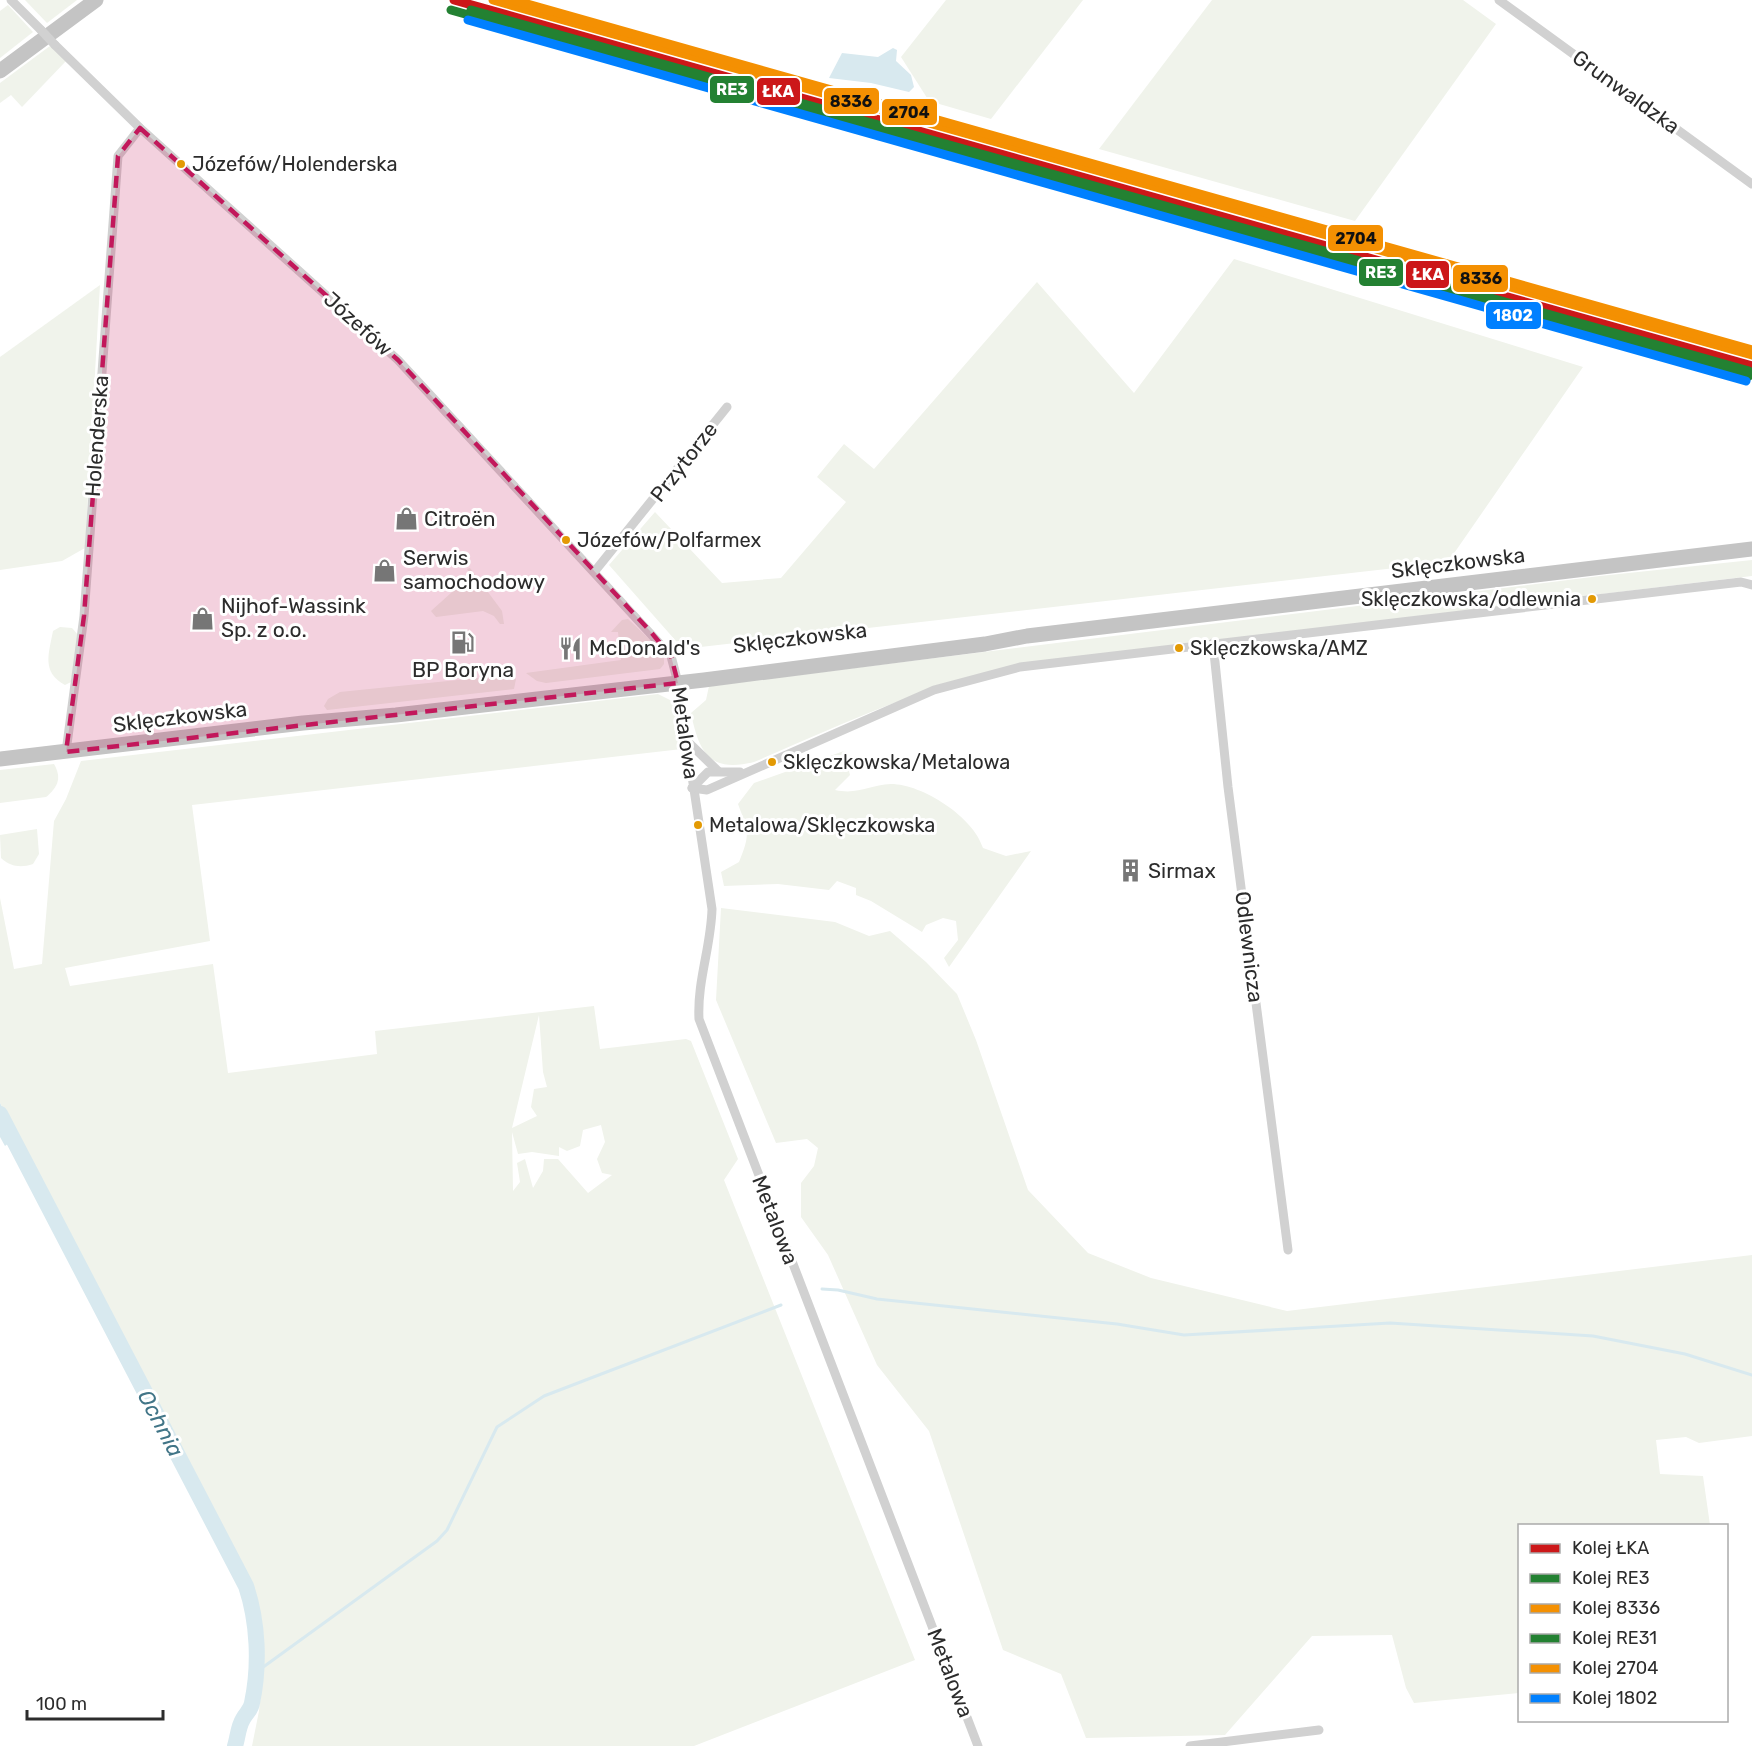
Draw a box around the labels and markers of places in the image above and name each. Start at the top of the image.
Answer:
place label: Józefów/Holenderska [192,152,398,176]
marker: Józefów/Holenderska [175,158,187,170]
shop icon: Citroën [393,506,419,532]
place label: Citroën [424,506,496,531]
place label: Józefów/Polfarmex [577,528,762,552]
marker: Józefów/Polfarmex [560,534,572,546]
place label: Serwis samochodowy [403,545,546,594]
shop icon: Serwis samochodowy [372,557,398,583]
place label: Sklęczkowska/odlewnia [1361,587,1581,611]
place label: Nijhof-Wassink Sp. z o.o. [221,593,366,642]
marker: Sklęczkowska/odlewnia [1586,593,1598,605]
shop icon: Nijhof-Wassink Sp. z o.o. [190,605,216,631]
fuel station icon: BP Boryna [450,629,476,655]
restaurant icon: McDonald's [558,635,584,661]
place label: McDonald's [589,635,701,660]
place label: Sklęczkowska/AMZ [1190,636,1368,660]
marker: Sklęczkowska/AMZ [1173,642,1185,654]
place label: BP Boryna [412,657,514,682]
place label: Sklęczkowska/Metalowa [783,750,1010,774]
marker: Sklęczkowska/Metalowa [766,756,778,768]
place label: Metalowa/Sklęczkowska [709,813,935,837]
marker: Metalowa/Sklęczkowska [692,819,704,831]
building icon: Sirmax [1117,858,1143,884]
place label: Sirmax [1148,858,1216,883]

